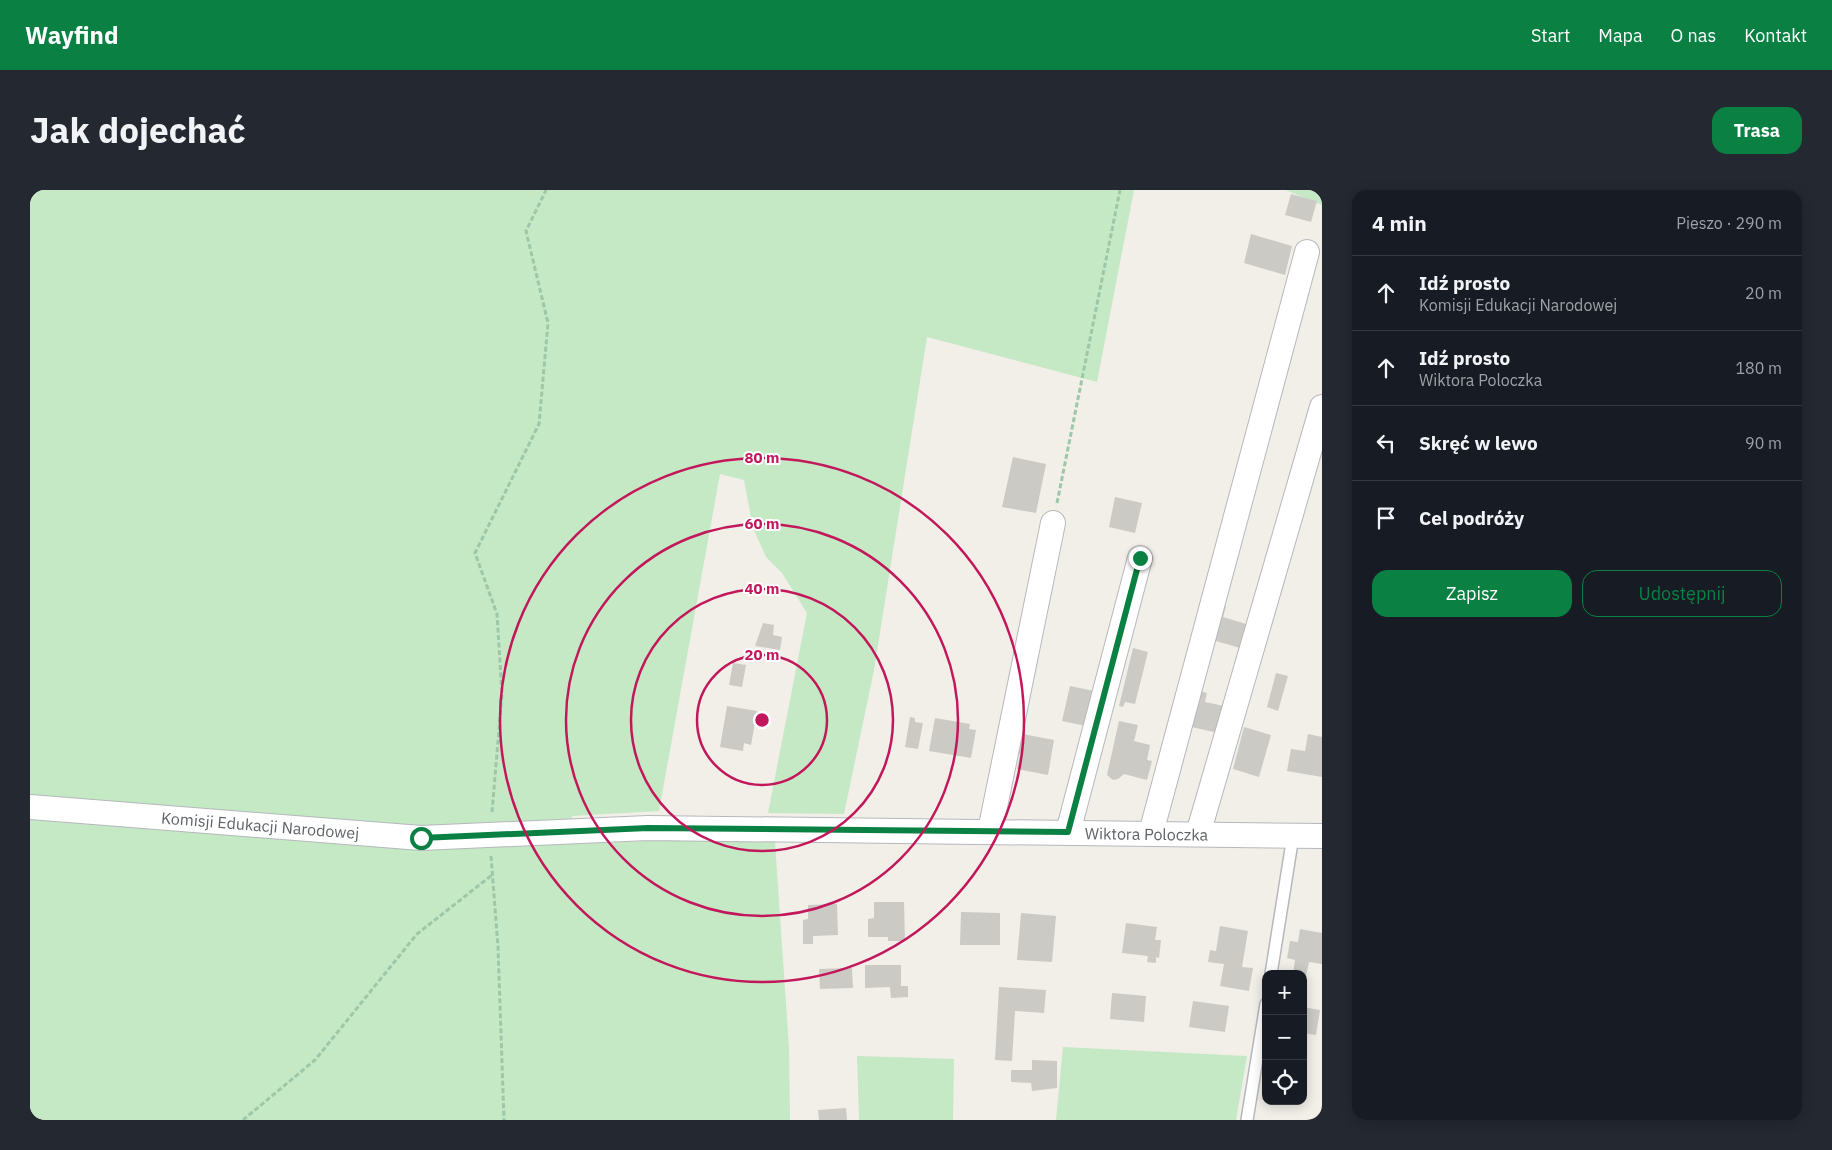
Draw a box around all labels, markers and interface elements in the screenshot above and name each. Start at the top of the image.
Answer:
text: Wayfind [25,19,118,51]
text: Start [1531,24,1570,47]
text: Mapa [1598,24,1643,47]
text: O nas [1671,24,1716,47]
text: Kontakt [1744,24,1807,47]
text: Jak dojechać [30,107,246,153]
button: Trasa [1712,107,1802,154]
text: 4 min [1372,209,1427,237]
text: Pieszo · 290 m [1676,213,1782,233]
text: Idź prosto [1419,271,1510,295]
icon: ahead [1372,279,1400,307]
text: 20 m [1745,283,1782,303]
text: Komisji Edukacji Narodowej [1419,295,1617,315]
text: Idź prosto [1419,346,1510,370]
icon: ahead [1372,354,1400,382]
text: 180 m [1735,358,1782,378]
text: Wiktora Poloczka [1419,370,1542,390]
icon: left [1372,429,1400,457]
text: Skręć w lewo [1419,431,1538,455]
text: 90 m [1745,433,1782,453]
text: 80 m [745,448,779,467]
icon: arrive [1372,504,1400,532]
text: Cel podróży [1419,506,1524,530]
text: 60 m [745,514,779,533]
route end [1129,547,1152,570]
button: Zapisz [1372,570,1572,617]
button: Udostępnij [1582,570,1782,617]
text: 40 m [745,579,779,598]
text: 20 m [745,645,779,664]
centre of rings [753,711,771,729]
street label: Komisji Edukacji Narodowej [161,807,360,843]
street label: Wiktora Poloczka [1085,823,1209,845]
route start [410,827,433,850]
map controls [1262,970,1307,1105]
button: + [1262,970,1307,1015]
button: − [1262,1015,1307,1060]
button: locate [1262,1060,1307,1105]

